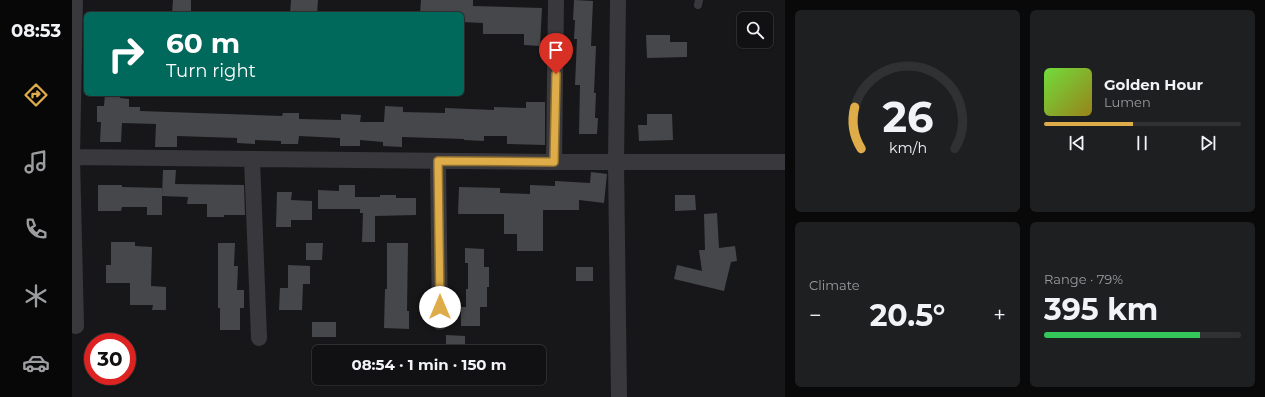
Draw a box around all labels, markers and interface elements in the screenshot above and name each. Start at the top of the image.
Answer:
map controls [737,12,773,48]
button: search [737,12,773,48]
text: 08:53 [11,20,61,42]
text: 60 m [166,26,240,60]
icon: right [100,28,152,80]
pin [539,33,573,74]
icon: arrive [545,39,567,61]
text: Turn right [166,60,256,82]
text: Golden Hour [1104,75,1203,94]
icon: directions [22,81,50,109]
text: 26 [882,92,933,142]
text: Lumen [1104,94,1151,110]
icon: previous [1066,132,1088,154]
icon: pause [1131,132,1153,154]
icon: next [1197,132,1219,154]
text: km/h [888,139,927,157]
icon: music [22,148,50,176]
icon: phone [22,215,50,243]
text: Range · 79% [1044,271,1123,287]
text: Climate [809,277,860,293]
icon: climate [22,282,50,310]
position arrow [419,286,461,328]
text: 395 km [1044,291,1158,328]
text: 20.5° [870,297,945,334]
text: − [809,302,822,329]
text: + [993,302,1006,329]
speed limit sign: 30 [84,333,136,385]
icon: car [22,349,50,377]
text: 08:54 · 1 min · 150 m [351,355,507,374]

